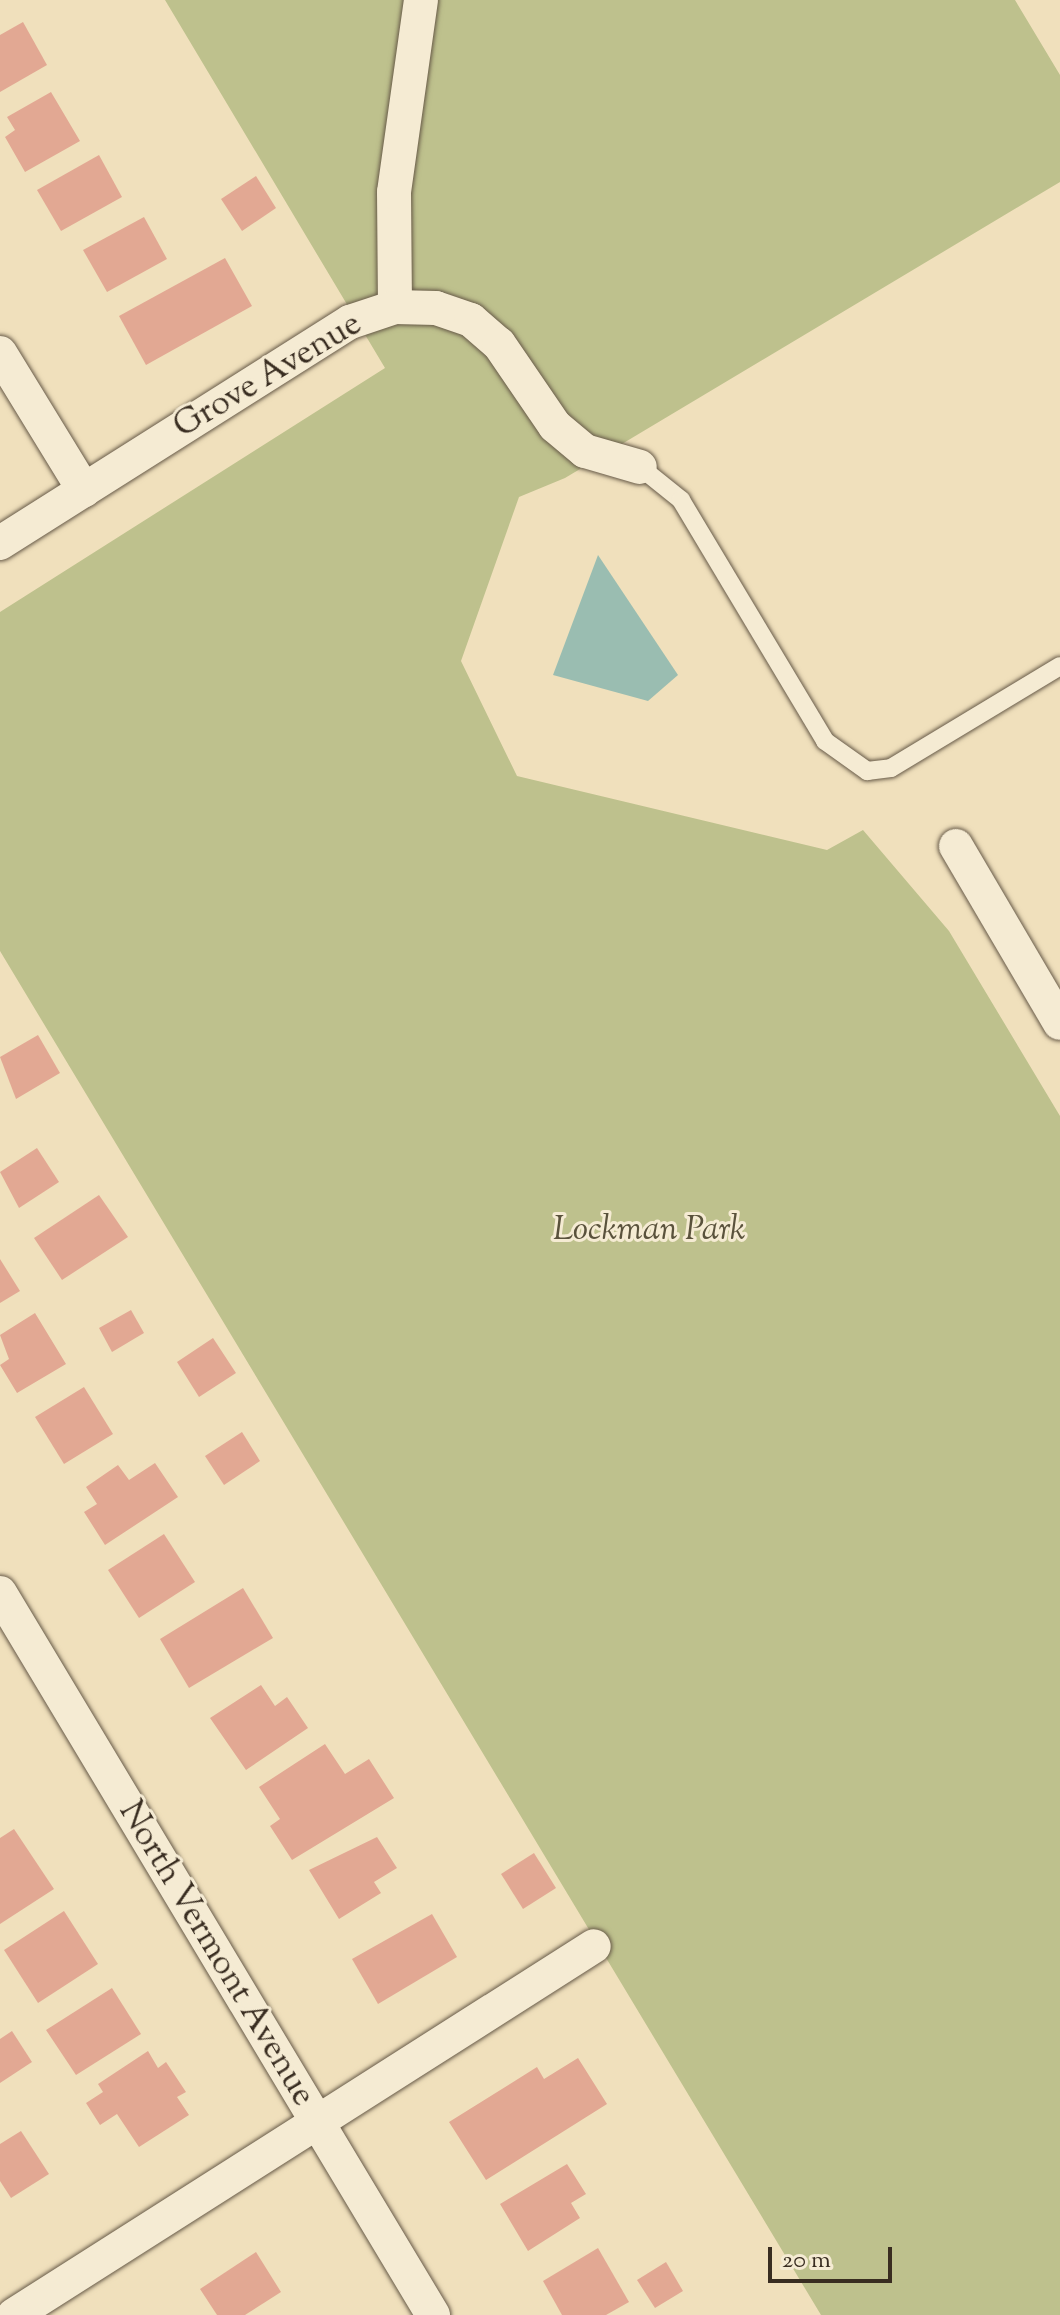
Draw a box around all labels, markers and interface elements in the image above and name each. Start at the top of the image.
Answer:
street label: Grove Avenue [167,304,369,448]
park label: Lockman Park [553,1211,745,1251]
street label: North Vermont Avenue [109,1794,323,2114]
scale bar [772,2231,896,2281]
text: 20 m [782,2244,831,2278]

